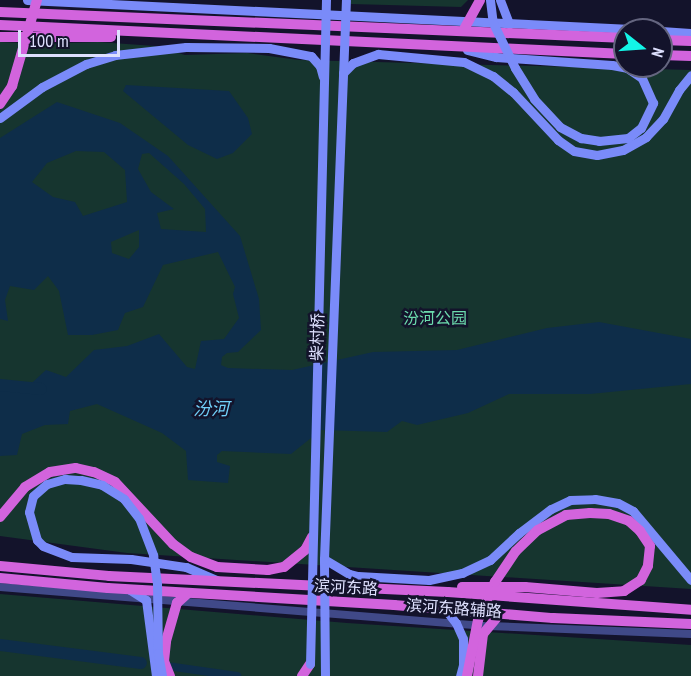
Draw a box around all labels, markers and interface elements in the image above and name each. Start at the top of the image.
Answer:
scale bar [21,18,123,56]
north arrow [613,18,673,78]
text: 100 m [29,29,69,52]
text: N [647,46,669,60]
park label: 汾河公园 [403,308,467,328]
street label: 柴村桥 [307,313,327,361]
water label: 汾河 [193,398,229,420]
street label: 滨河东路 [314,576,378,598]
street label: 滨河东路辅路 [405,595,503,621]

